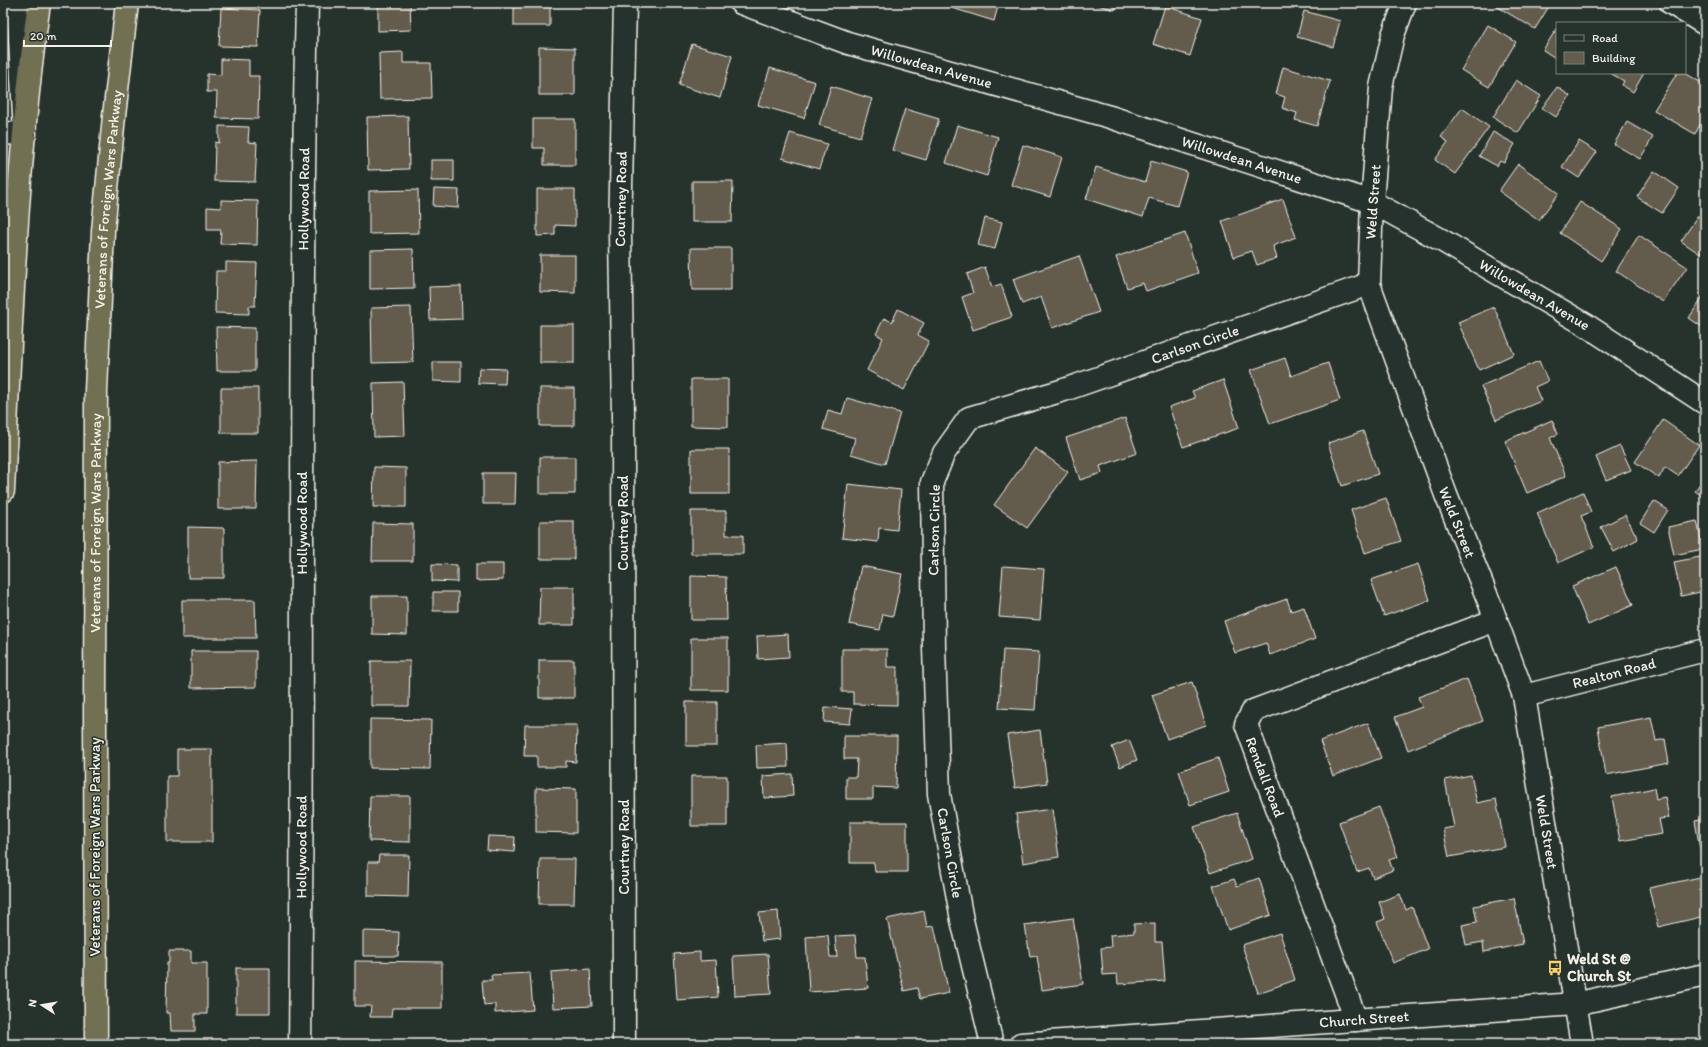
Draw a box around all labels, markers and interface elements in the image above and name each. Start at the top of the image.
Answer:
scale bar [24,22,111,48]
legend [1556,22,1686,74]
text: 20 m [30,29,57,43]
text: Road [1592,31,1618,45]
street label: Willowdean Avenue [869,41,994,92]
text: Building [1592,51,1636,65]
street label: Veterans of Foreign Wars Parkway [91,89,126,309]
street label: Willowdean Avenue [1179,132,1304,188]
street label: Hollywood Road [294,147,313,250]
street label: Courtney Road [611,151,631,247]
street label: Weld Street [1361,164,1385,240]
street label: Willowdean Avenue [1476,255,1593,334]
street label: Carlson Circle [1149,321,1241,368]
street label: Veterans of Foreign Wars Parkway [86,413,105,633]
street label: Hollywood Road [293,472,311,574]
street label: Courtney Road [614,475,632,571]
street label: Carlson Circle [924,484,944,576]
street label: Weld Street [1435,484,1480,561]
street label: Realton Road [1571,654,1658,692]
street label: Rendall Road [1241,734,1289,820]
street label: Veterans of Foreign Wars Parkway [86,737,104,957]
street label: Weld Street [1532,793,1562,871]
street label: Hollywood Road [292,796,311,898]
street label: Courtney Road [615,799,633,895]
street label: Carlson Circle [933,806,967,900]
place label: Weld St @ Church St [1567,950,1632,985]
bus stop icon: Weld St @ Church St [1546,959,1564,977]
north arrow [22,985,62,1025]
text: N [26,998,40,1008]
street label: Church Street [1318,1007,1410,1031]

